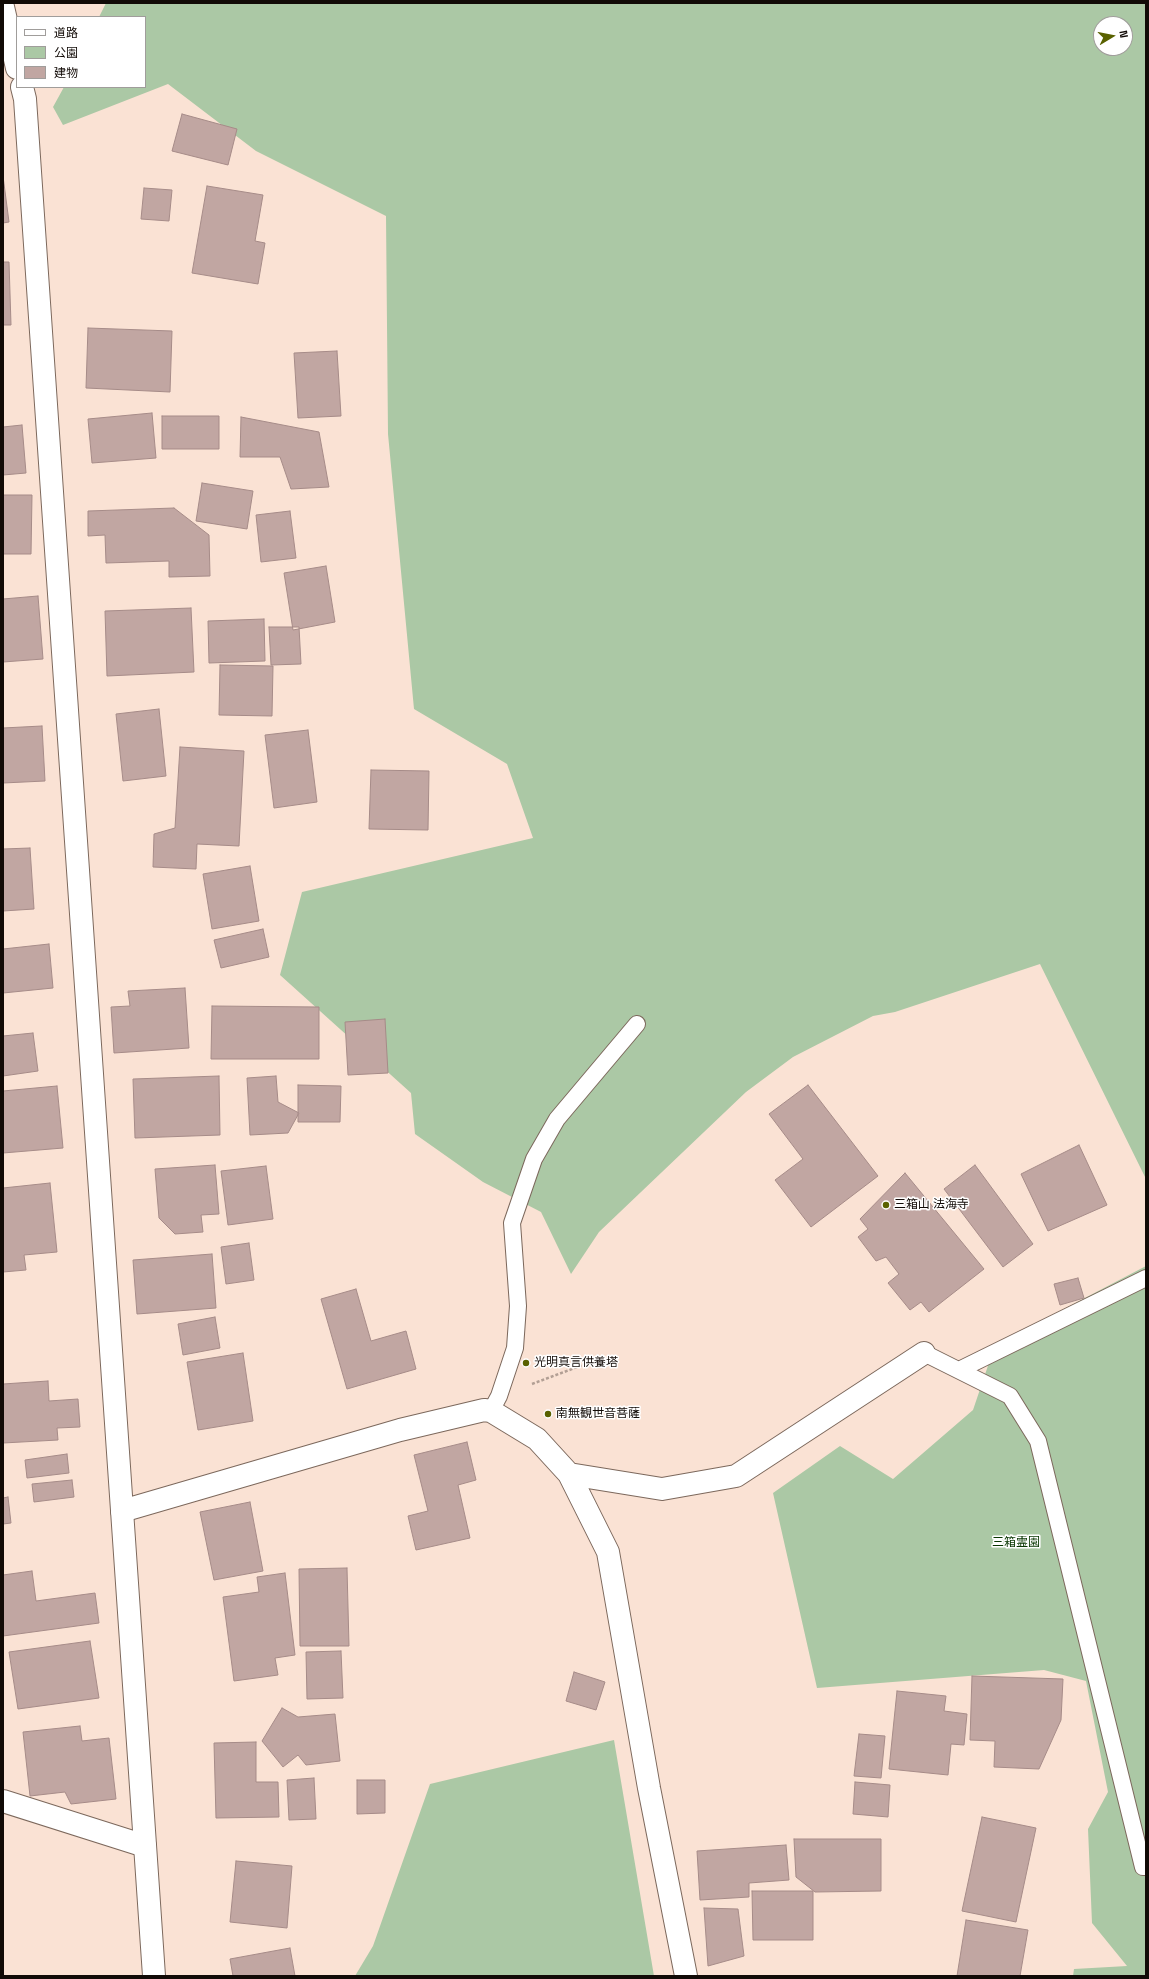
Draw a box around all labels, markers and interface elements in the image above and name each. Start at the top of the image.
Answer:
legend [16,16,146,88]
north arrow [1093,16,1133,56]
text: 道路 [54,25,78,41]
text: N [1116,29,1131,39]
text: 公園 [54,45,78,61]
text: 建物 [54,65,78,81]
place label: 三箱山 法海寺 [894,1198,969,1212]
marker: 三箱山 法海寺 [881,1200,891,1210]
place label: 光明真言供養塔 [534,1356,618,1370]
marker: 光明真言供養塔 [521,1358,531,1368]
place label: 南無観世音菩薩 [556,1407,640,1421]
marker: 南無観世音菩薩 [543,1409,553,1419]
park label: 三箱霊園 [992,1536,1040,1550]

